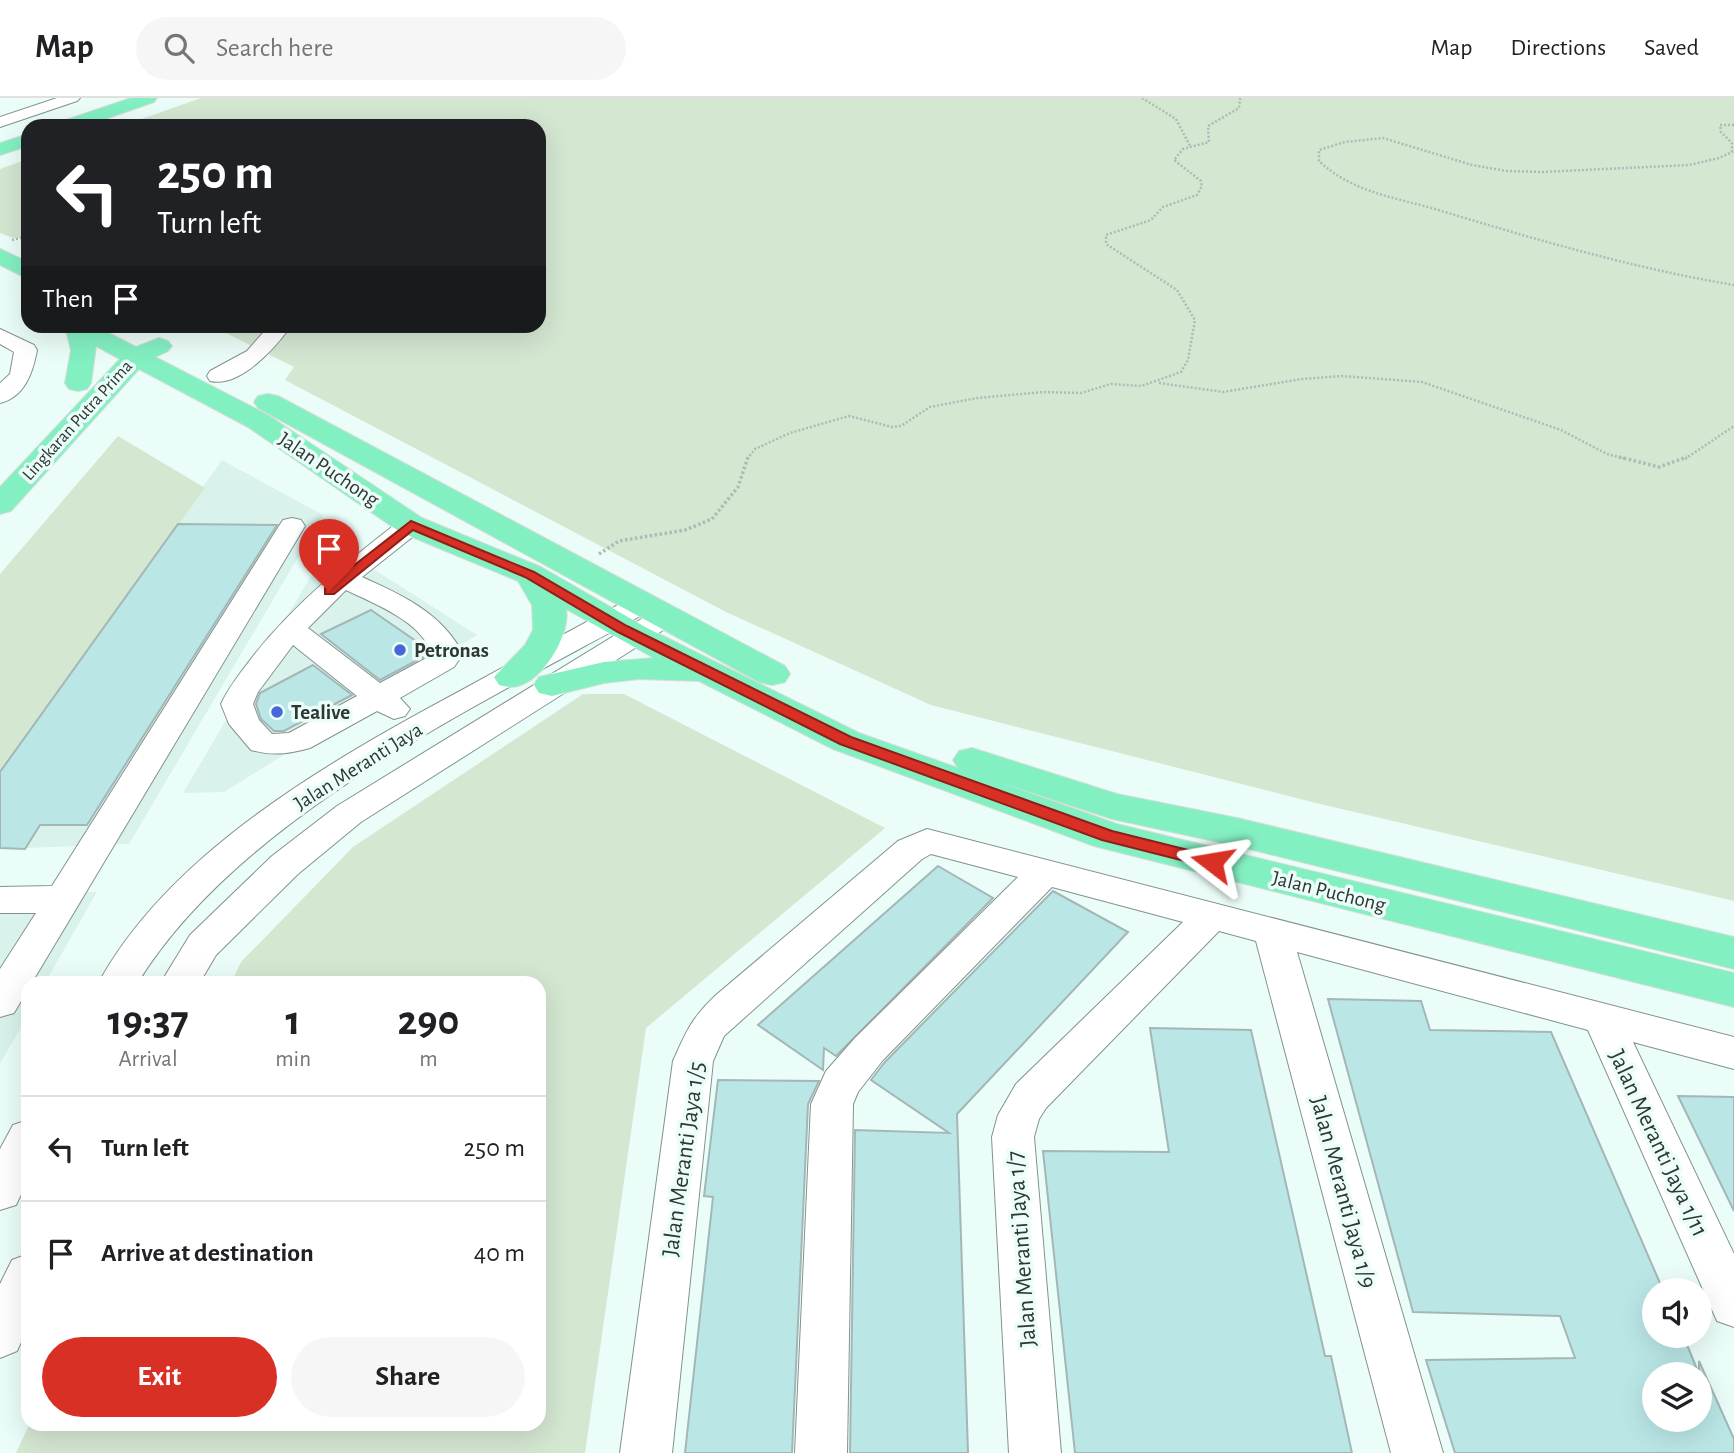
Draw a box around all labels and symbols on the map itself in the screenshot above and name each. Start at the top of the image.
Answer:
street label: Lingkaran Putra Prima [19,357,136,484]
street label: Jalan Puchong [275,428,383,511]
pin [299,519,359,591]
place label: Petronas [414,640,489,661]
marker: Petronas [392,642,408,658]
place label: Tealive [291,702,350,723]
marker: Tealive [269,704,285,720]
street label: Jalan Meranti Jaya [291,719,426,814]
position arrow [1175,825,1249,899]
street label: Jalan Puchong [1270,867,1389,916]
street label: Jalan Meranti Jaya 1/11 [1604,1046,1712,1241]
street label: Jalan Meranti Jaya 1/5 [658,1060,710,1258]
street label: Jalan Meranti Jaya 1/9 [1306,1094,1380,1291]
street label: Jalan Meranti Jaya 1/7 [1003,1150,1041,1348]

